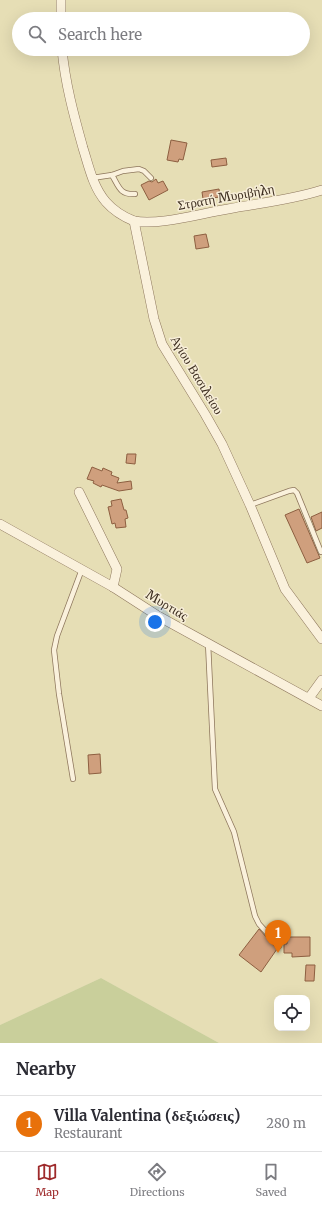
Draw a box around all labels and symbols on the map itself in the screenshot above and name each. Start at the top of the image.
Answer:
street label: Στρατή Μυριβήλη [176,180,276,214]
street label: Αγίου Βασιλείου [167,332,227,418]
street label: Μυρτιάς [143,586,192,625]
your location [145,612,165,632]
pin: 1 [265,920,291,953]

